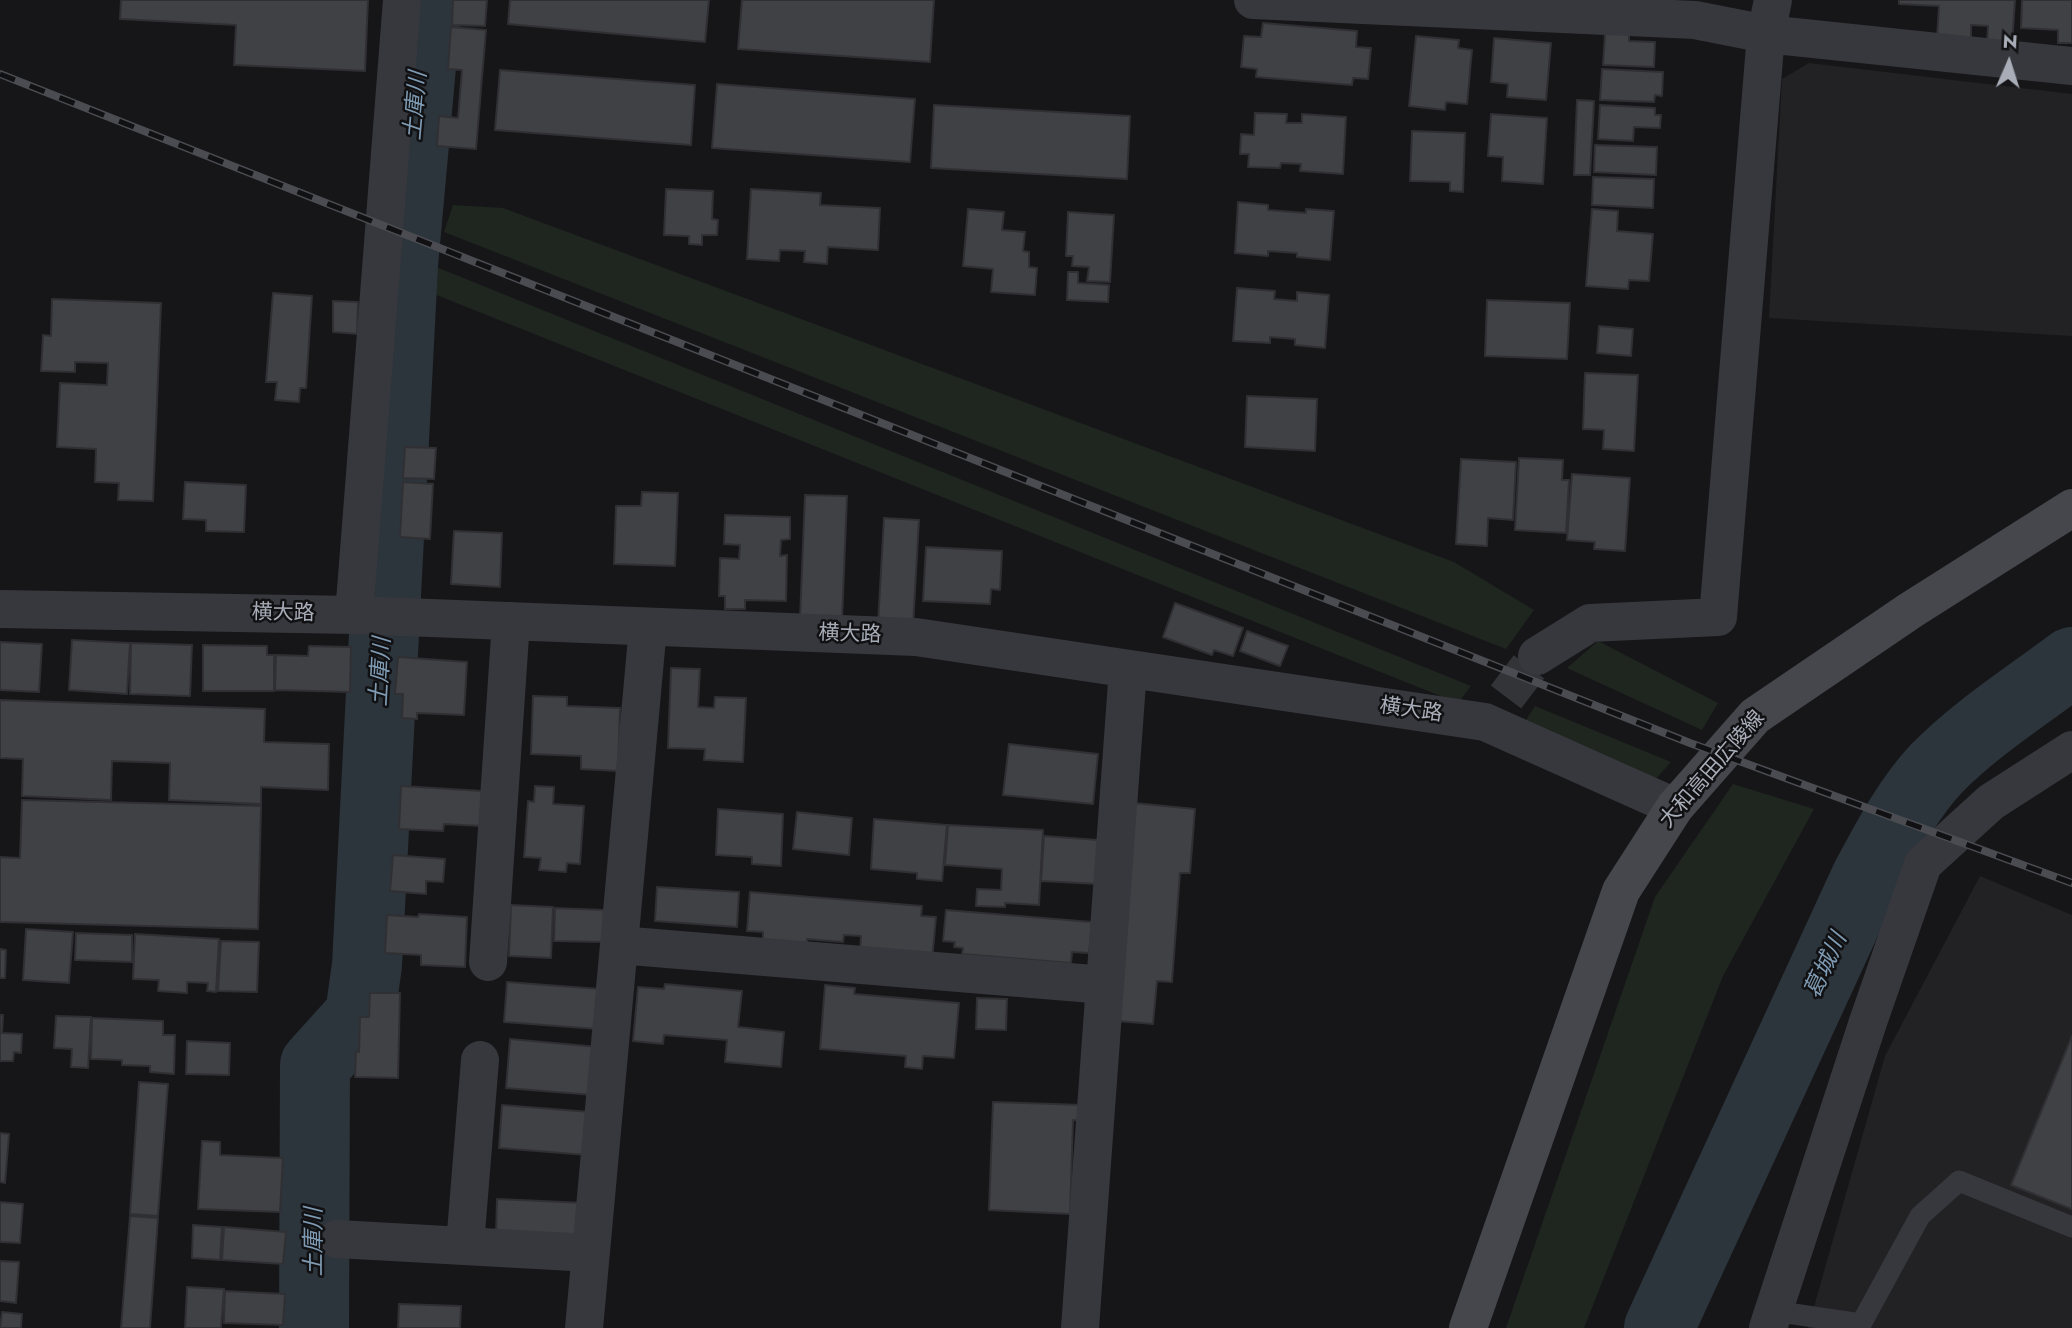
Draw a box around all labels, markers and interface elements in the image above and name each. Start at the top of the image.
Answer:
north arrow [1974,28,2044,98]
text: N [2002,28,2018,55]
water label: 土庫川 [400,70,434,142]
street label: 横大路 [251,601,315,627]
street label: 横大路 [818,621,882,649]
water label: 土庫川 [366,637,398,707]
street label: 横大路 [1378,694,1444,728]
street label: 大和高田広陵線 [1655,706,1771,834]
water label: 葛城川 [1800,929,1854,1003]
water label: 土庫川 [301,1208,329,1276]

